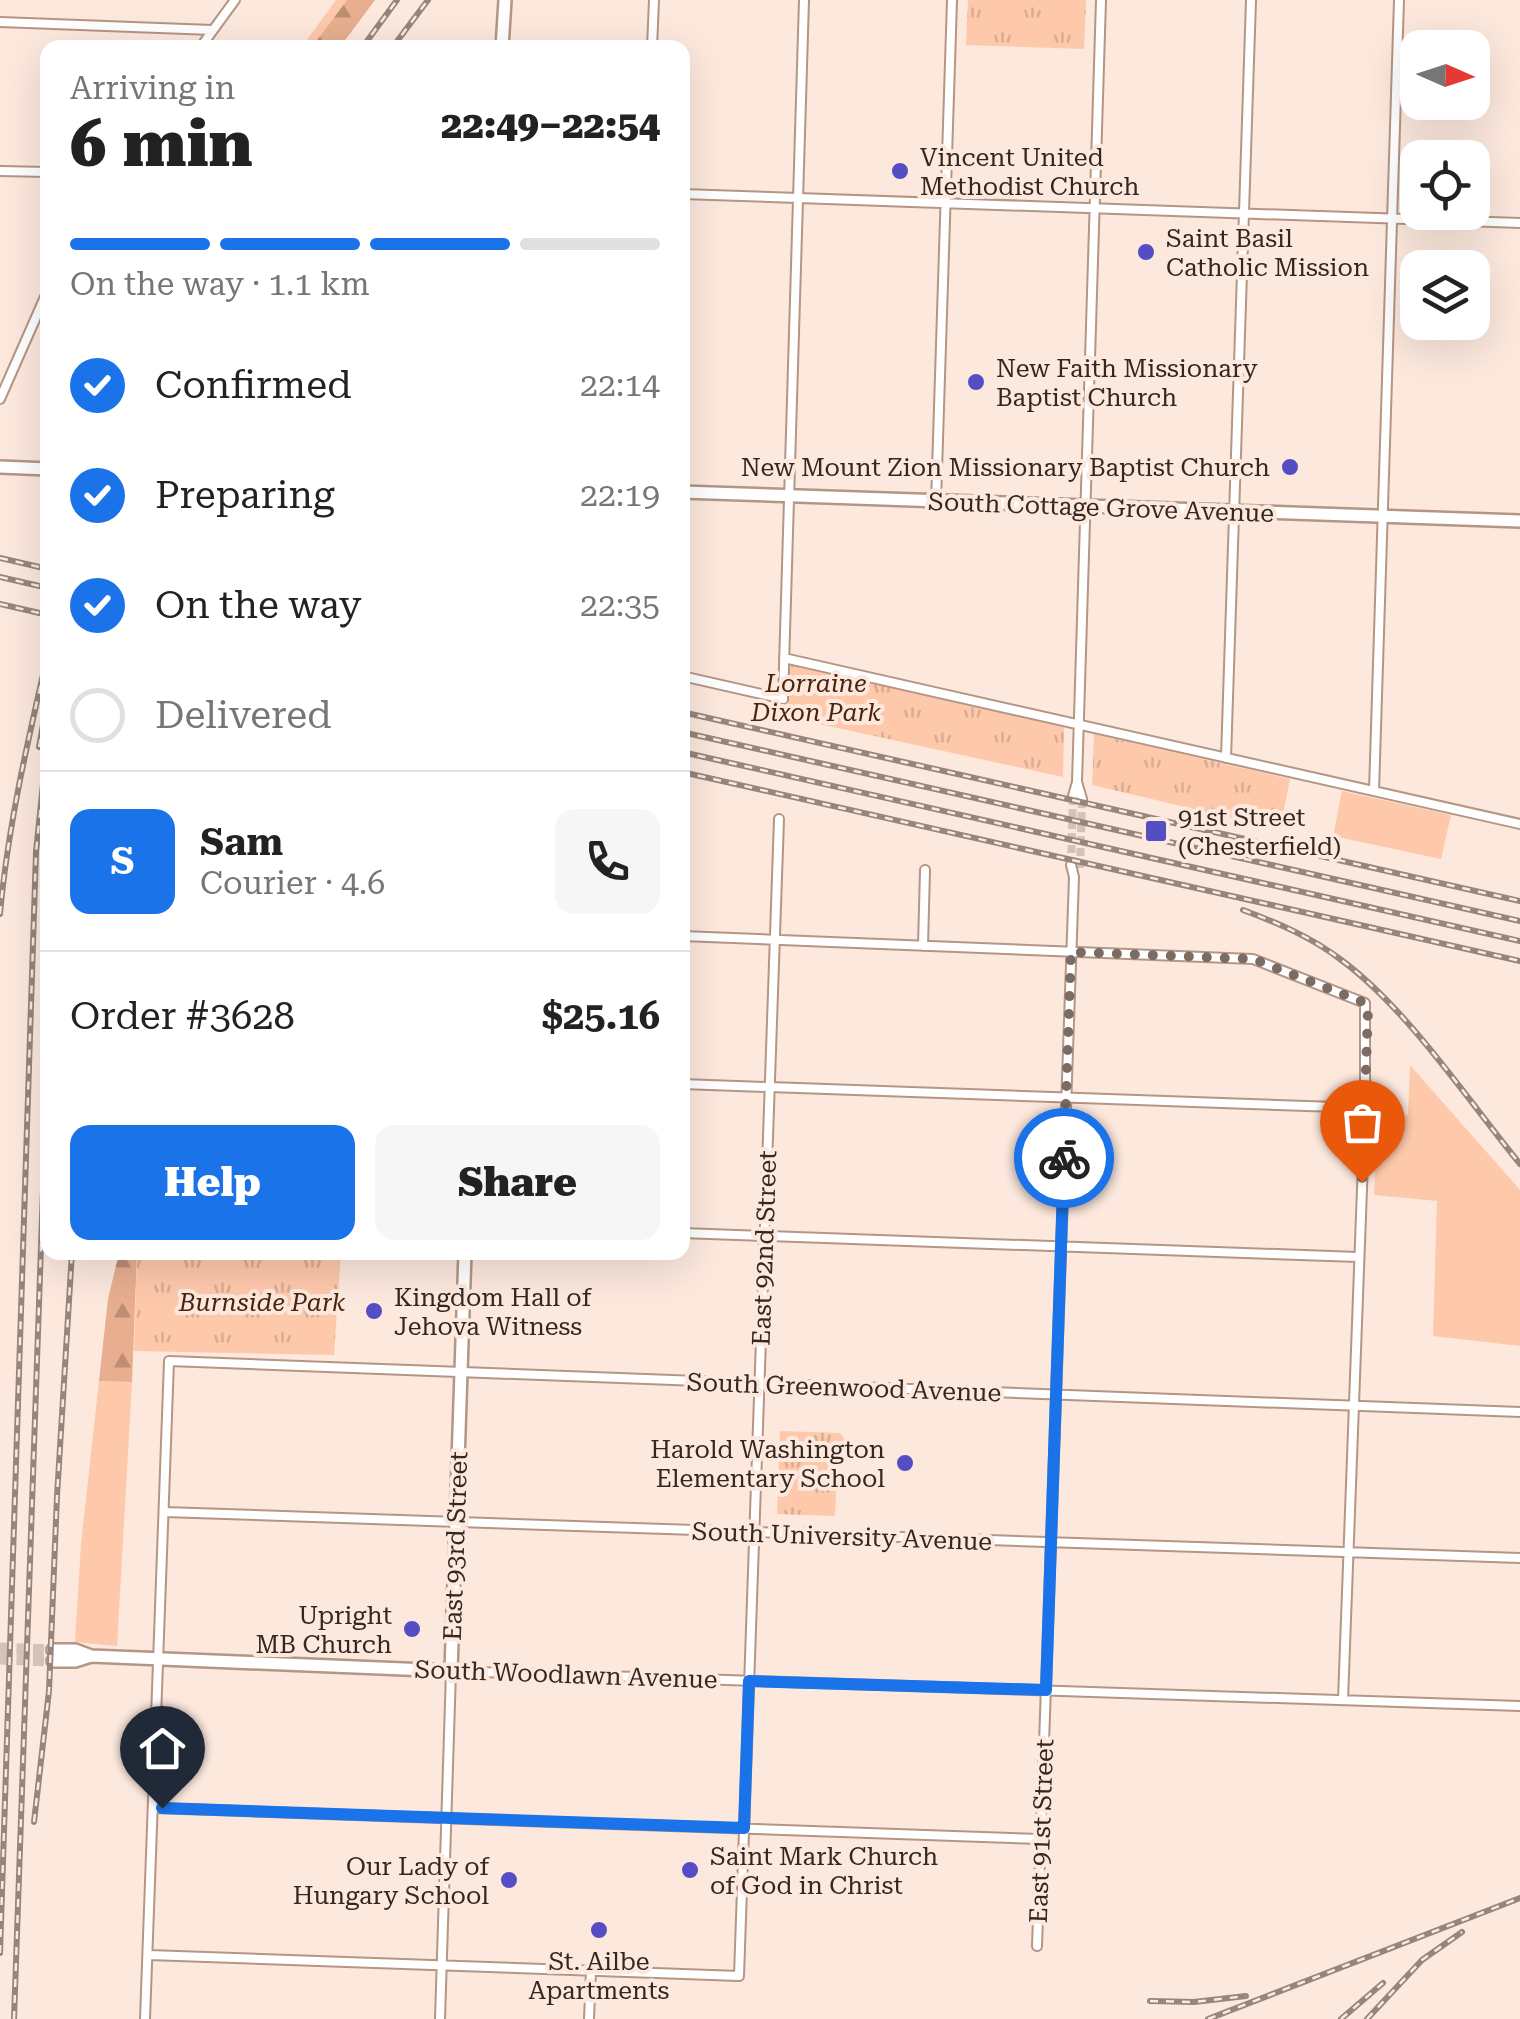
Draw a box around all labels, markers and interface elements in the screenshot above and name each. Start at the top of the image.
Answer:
north arrow [1400,30,1490,120]
map controls [1400,30,1490,340]
text: Arriving in [70,69,235,107]
text: 22:49–22:54 [441,103,660,147]
text: 6 min [70,106,253,182]
button: locate [1400,140,1490,230]
place label: Vincent United Methodist Church [920,143,1139,201]
marker: Vincent United Methodist Church [889,160,911,182]
place label: Saint Basil Catholic Mission [1166,224,1369,282]
marker: Saint Basil Catholic Mission [1135,241,1157,263]
button: layers [1400,250,1490,340]
text: On the way · 1.1 km [70,265,370,303]
place label: New Faith Missionary Baptist Church [996,354,1258,412]
icon: check [70,358,125,413]
text: Confirmed [155,363,352,407]
text: 22:14 [580,366,660,404]
marker: New Faith Missionary Baptist Church [965,371,987,393]
place label: New Mount Zion Missionary Baptist Church [741,453,1270,482]
marker: New Mount Zion Missionary Baptist Church [1279,456,1301,478]
icon: check [70,468,125,523]
text: Preparing [155,473,335,517]
text: 22:19 [580,476,660,514]
street label: South Cottage Grove Avenue [928,487,1274,528]
icon: check [70,578,125,633]
text: On the way [155,583,361,627]
text: 22:35 [580,586,660,624]
park label: Lorraine Dixon Park [750,669,881,727]
text: Delivered [155,693,332,737]
place label: 91st Street (Chesterfield) [1178,803,1341,861]
button: phone [555,809,660,914]
marker: 91st Street (Chesterfield) [1143,818,1169,844]
text: Sam [200,820,283,864]
text: S [111,839,134,883]
text: Courier · 4.6 [200,864,385,902]
text: Order #3628 [70,994,295,1038]
text: $25.16 [542,994,660,1038]
pin [1320,1080,1405,1183]
icon: bag [1335,1095,1390,1150]
courier [1014,1108,1114,1208]
button: Help [70,1125,355,1240]
button: Share [375,1125,660,1240]
icon: bike [1037,1131,1092,1186]
street label: East 92nd Street [747,1150,782,1346]
place label: Kingdom Hall of Jehova Witness [394,1283,592,1341]
park label: Burnside Park [178,1288,346,1317]
marker: Kingdom Hall of Jehova Witness [363,1300,385,1322]
street label: South Greenwood Avenue [686,1368,1002,1407]
place label: Harold Washington Elementary School [650,1435,885,1493]
street label: East 93rd Street [438,1451,473,1641]
marker: Harold Washington Elementary School [894,1452,916,1474]
street label: South University Avenue [691,1517,993,1556]
place label: Upright MB Church [256,1601,392,1659]
marker: Upright MB Church [401,1618,423,1640]
street label: South Woodlawn Avenue [414,1655,718,1694]
pin [120,1706,205,1809]
icon: home [135,1721,190,1776]
street label: East 91st Street [1024,1738,1059,1924]
place label: Saint Mark Church of God in Christ [710,1842,938,1900]
place label: Our Lady of Hungary School [293,1852,490,1910]
marker: Saint Mark Church of God in Christ [679,1859,701,1881]
marker: Our Lady of Hungary School [498,1869,520,1891]
marker: St. Ailbe Apartments [588,1919,610,1941]
place label: St. Ailbe Apartments [529,1947,670,2005]

